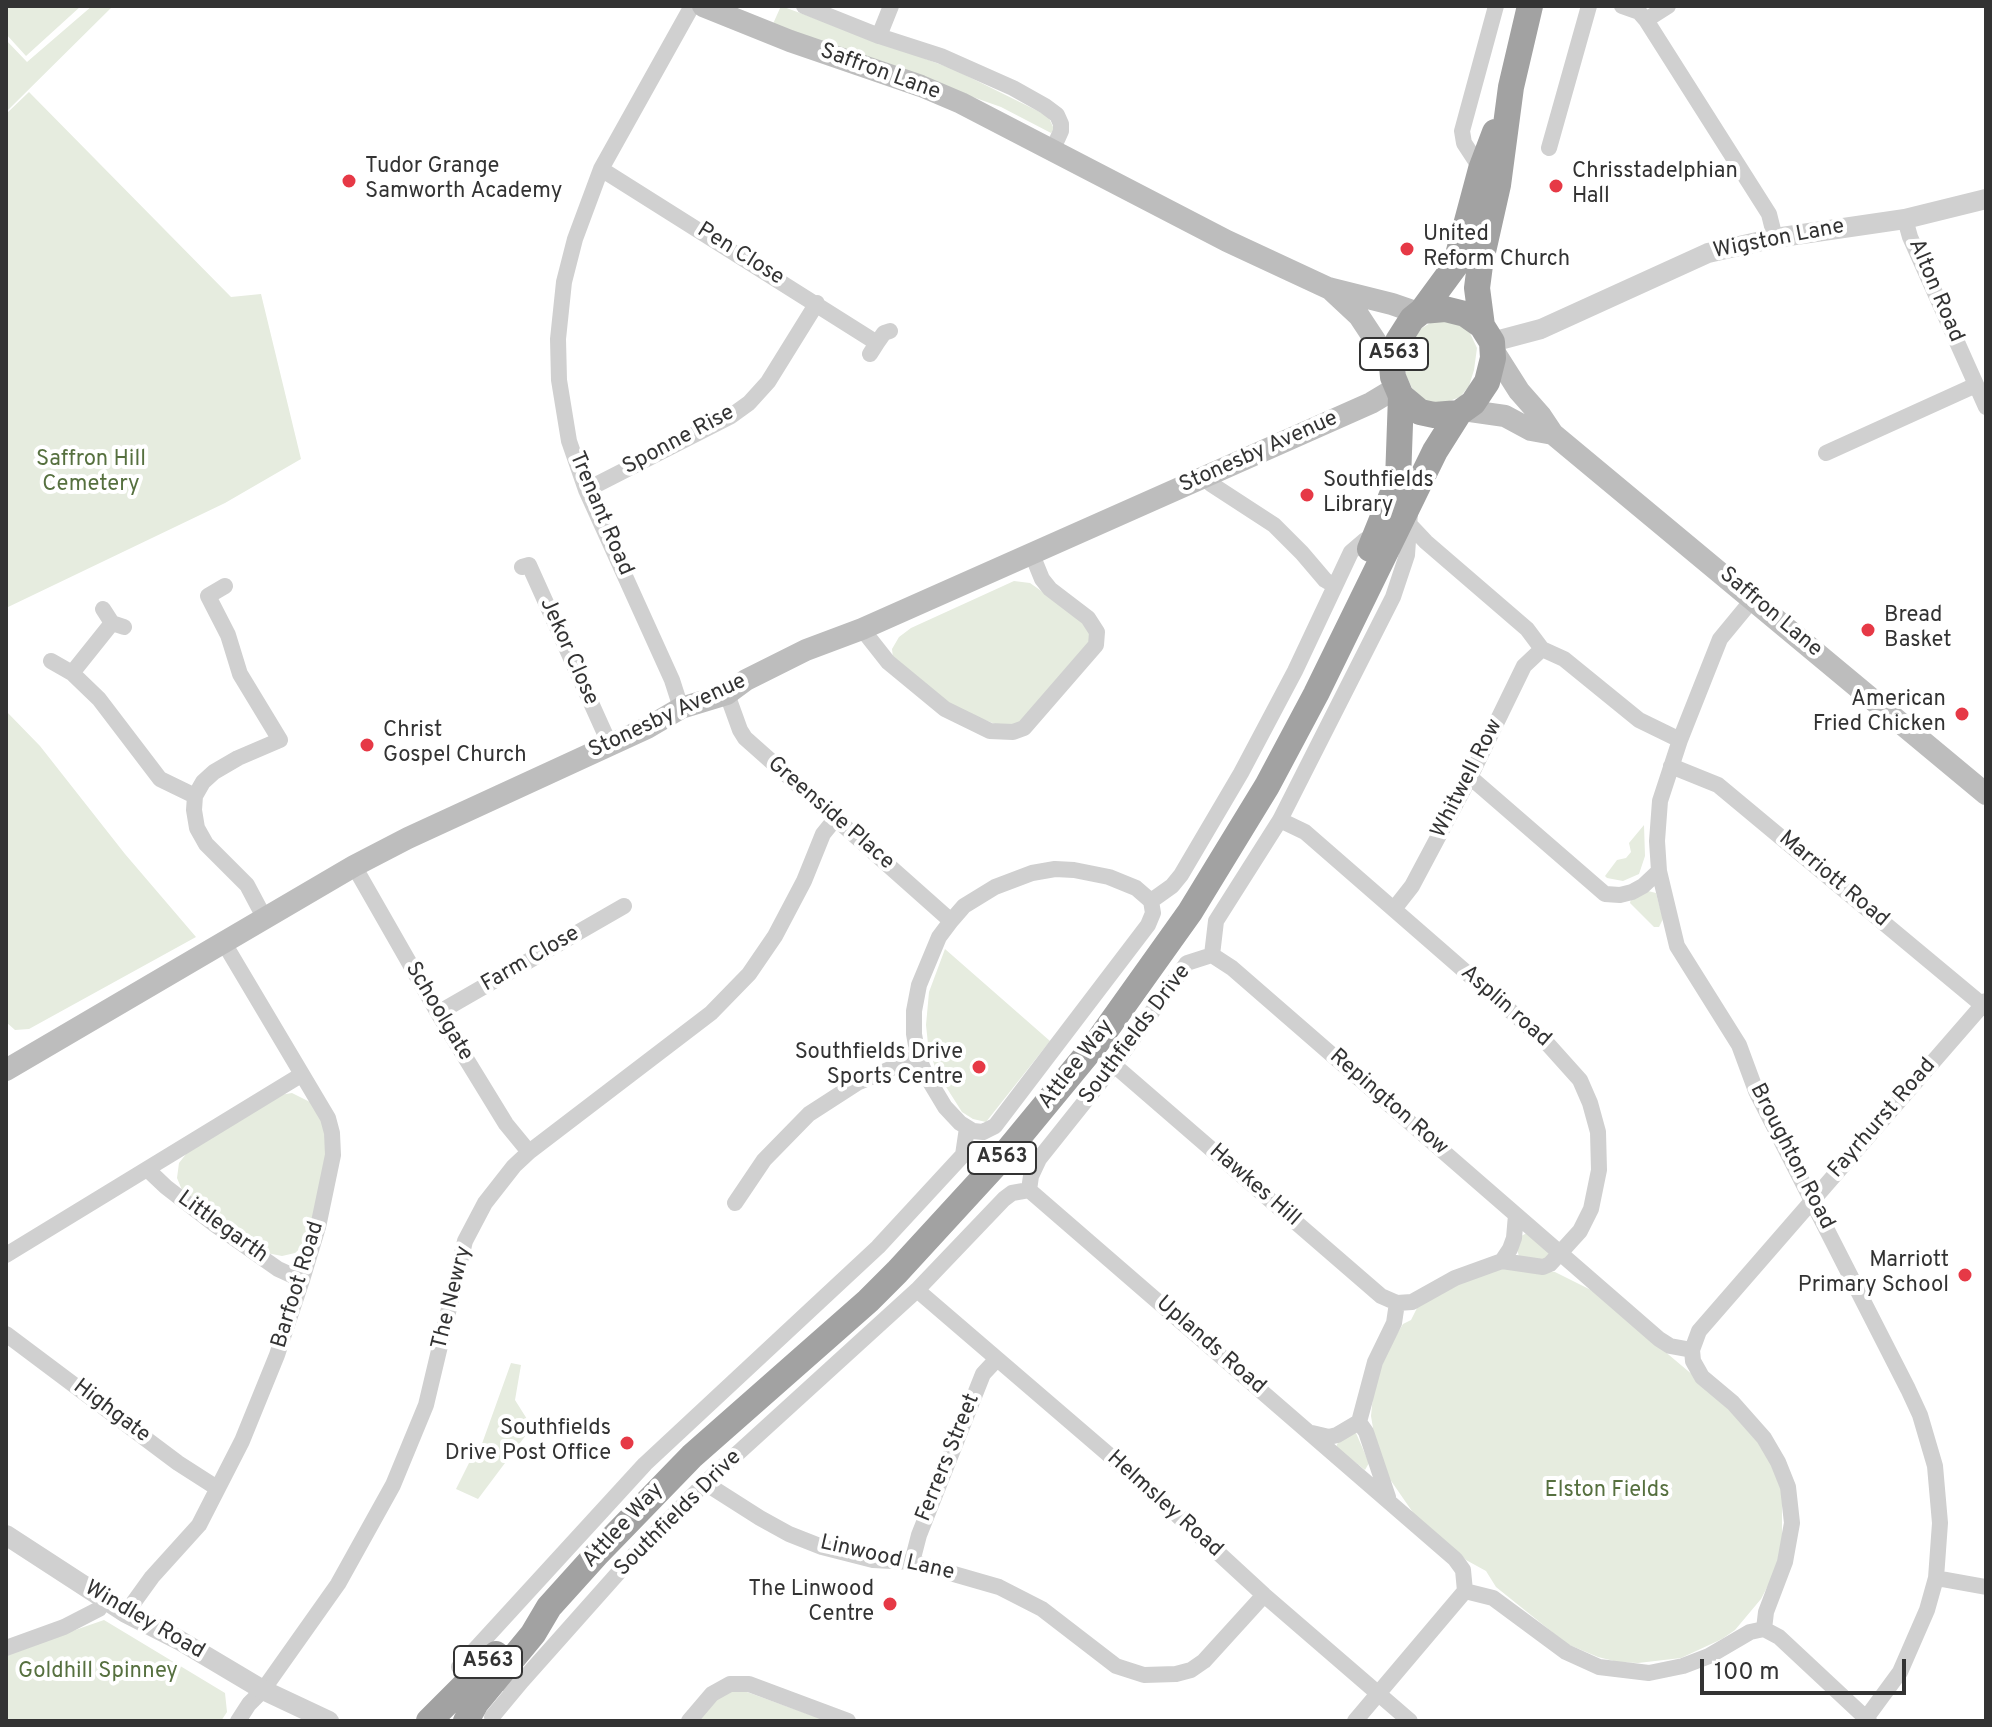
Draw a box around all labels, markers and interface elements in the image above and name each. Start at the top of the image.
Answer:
street label: Saffron Lane [816,39,944,107]
place label: Tudor Grange Samworth Academy [365,155,562,206]
place label: Chrisstadelphian Hall [1572,160,1738,212]
marker: Tudor Grange Samworth Academy [340,172,358,190]
marker: Chrisstadelphian Hall [1547,177,1565,195]
street label: Wigston Lane [1711,214,1847,266]
street label: Pen Close [692,218,788,292]
place label: United Reform Church [1423,223,1570,274]
street label: Alton Road [1901,235,1969,347]
marker: United Reform Church [1398,240,1416,258]
road number: A563 [1360,338,1428,370]
street label: Sponne Rise [619,401,739,481]
street label: Stonesby Avenue [1176,406,1342,500]
park label: Saffron Hill Cemetery [36,448,146,500]
street label: Trenant Road [562,448,638,580]
place label: Southfields Library [1323,469,1434,520]
marker: Southfields Library [1298,486,1316,504]
street label: Saffron Lane [1713,562,1827,664]
street label: Jekor Close [533,594,603,710]
place label: Bread Basket [1884,604,1951,656]
marker: Bread Basket [1859,621,1877,639]
street label: Stonesby Avenue [585,669,751,765]
place label: American Fried Chicken [1813,688,1946,740]
marker: American Fried Chicken [1953,705,1971,723]
street label: Whitwell Row [1427,715,1509,843]
place label: Christ Gospel Church [383,719,527,770]
marker: Christ Gospel Church [358,736,376,754]
street label: Greenside Place [761,752,899,876]
street label: Marriott Road [1772,826,1894,934]
street label: Farm Close [477,921,585,999]
street label: Schoolgate [398,958,478,1066]
street label: Southfields Drive [1075,960,1197,1110]
street label: Asplin road [1454,961,1556,1053]
street label: Attlee Way [1034,1015,1120,1115]
place label: Southfields Drive Sports Centre [795,1041,963,1092]
street label: Repington Row [1323,1044,1453,1162]
street label: Fayrhurst Road [1824,1054,1942,1184]
marker: Southfields Drive Sports Centre [970,1058,988,1076]
street label: Broughton Road [1743,1080,1839,1234]
street label: Hawkes Hill [1203,1139,1305,1233]
road number: A563 [968,1142,1036,1174]
street label: Littlegarth [172,1186,272,1270]
street label: Barfoot Road [267,1218,331,1352]
street label: The Newry [427,1243,479,1353]
place label: Marriott Primary School [1798,1249,1949,1300]
marker: Marriott Primary School [1956,1266,1974,1284]
street label: Uplands Road [1150,1291,1270,1401]
street label: Highgate [67,1374,155,1450]
street label: Ferrers Street [911,1390,987,1526]
place label: Southfields Drive Post Office [445,1417,611,1468]
marker: Southfields Drive Post Office [618,1434,636,1452]
street label: Southfields Drive [610,1445,748,1583]
street label: Helmsley Road [1101,1446,1227,1564]
street label: Attlee Way [578,1478,670,1574]
park label: Elston Fields [1544,1479,1670,1505]
street label: Linwood Lane [817,1531,957,1587]
street label: Windley Road [79,1576,209,1666]
place label: The Linwood Centre [748,1578,874,1630]
marker: The Linwood Centre [881,1595,899,1613]
scale bar [1704,1643,1910,1693]
road number: A563 [454,1646,522,1678]
text: 100 m [1714,1658,1780,1688]
park label: Goldhill Spinney [18,1660,178,1686]

